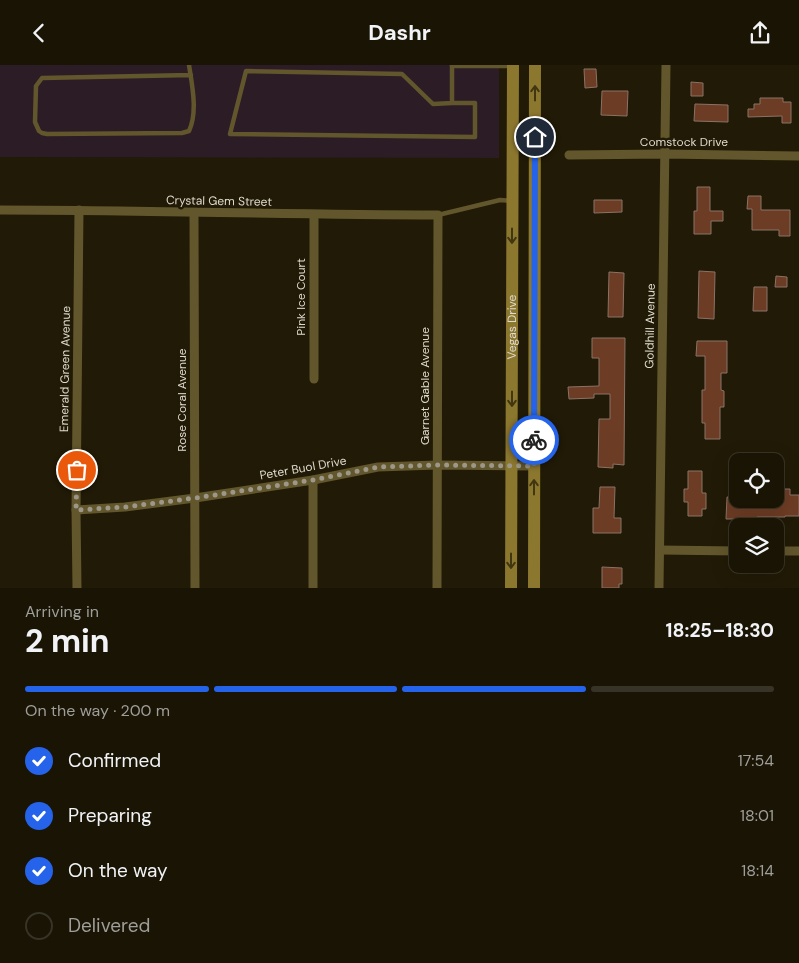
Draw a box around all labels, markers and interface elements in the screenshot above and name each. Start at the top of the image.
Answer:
text: Dashr [368,18,431,47]
icon: back [25,19,53,47]
icon: share [746,19,774,47]
one-way arrow [530,85,540,102]
pin [514,116,556,158]
icon: home [521,123,549,151]
street label: Comstock Drive [640,134,728,150]
street label: Crystal Gem Street [166,192,272,210]
one-way arrow [507,228,517,244]
street label: Pink Ice Court [293,258,309,336]
street label: Goldhill Avenue [641,283,659,369]
street label: Vegas Drive [504,294,520,360]
street label: Emerald Green Avenue [56,305,74,432]
street label: Garnet Gable Avenue [417,327,433,445]
street label: Rose Coral Avenue [174,348,190,452]
one-way arrow [507,390,517,406]
courier [509,415,559,465]
icon: bike [520,426,548,454]
pin [56,449,98,491]
street label: Peter Buol Drive [258,452,348,483]
map controls [729,453,784,573]
button: locate [729,453,784,508]
icon: bag [63,456,91,484]
one-way arrow [529,479,539,496]
button: layers [729,518,784,573]
one-way arrow [506,552,516,569]
text: Arriving in [25,601,99,622]
text: 18:25–18:30 [666,618,774,643]
text: 2 min [25,620,110,662]
text: On the way · 200 m [25,700,170,721]
icon: check [25,747,53,775]
text: Confirmed [68,748,161,773]
text: 17:54 [738,750,774,771]
icon: check [25,802,53,830]
text: Preparing [68,803,152,828]
text: 18:01 [740,805,774,826]
icon: check [25,857,53,885]
text: On the way [68,858,168,883]
text: 18:14 [741,860,774,881]
text: Delivered [68,913,150,938]

